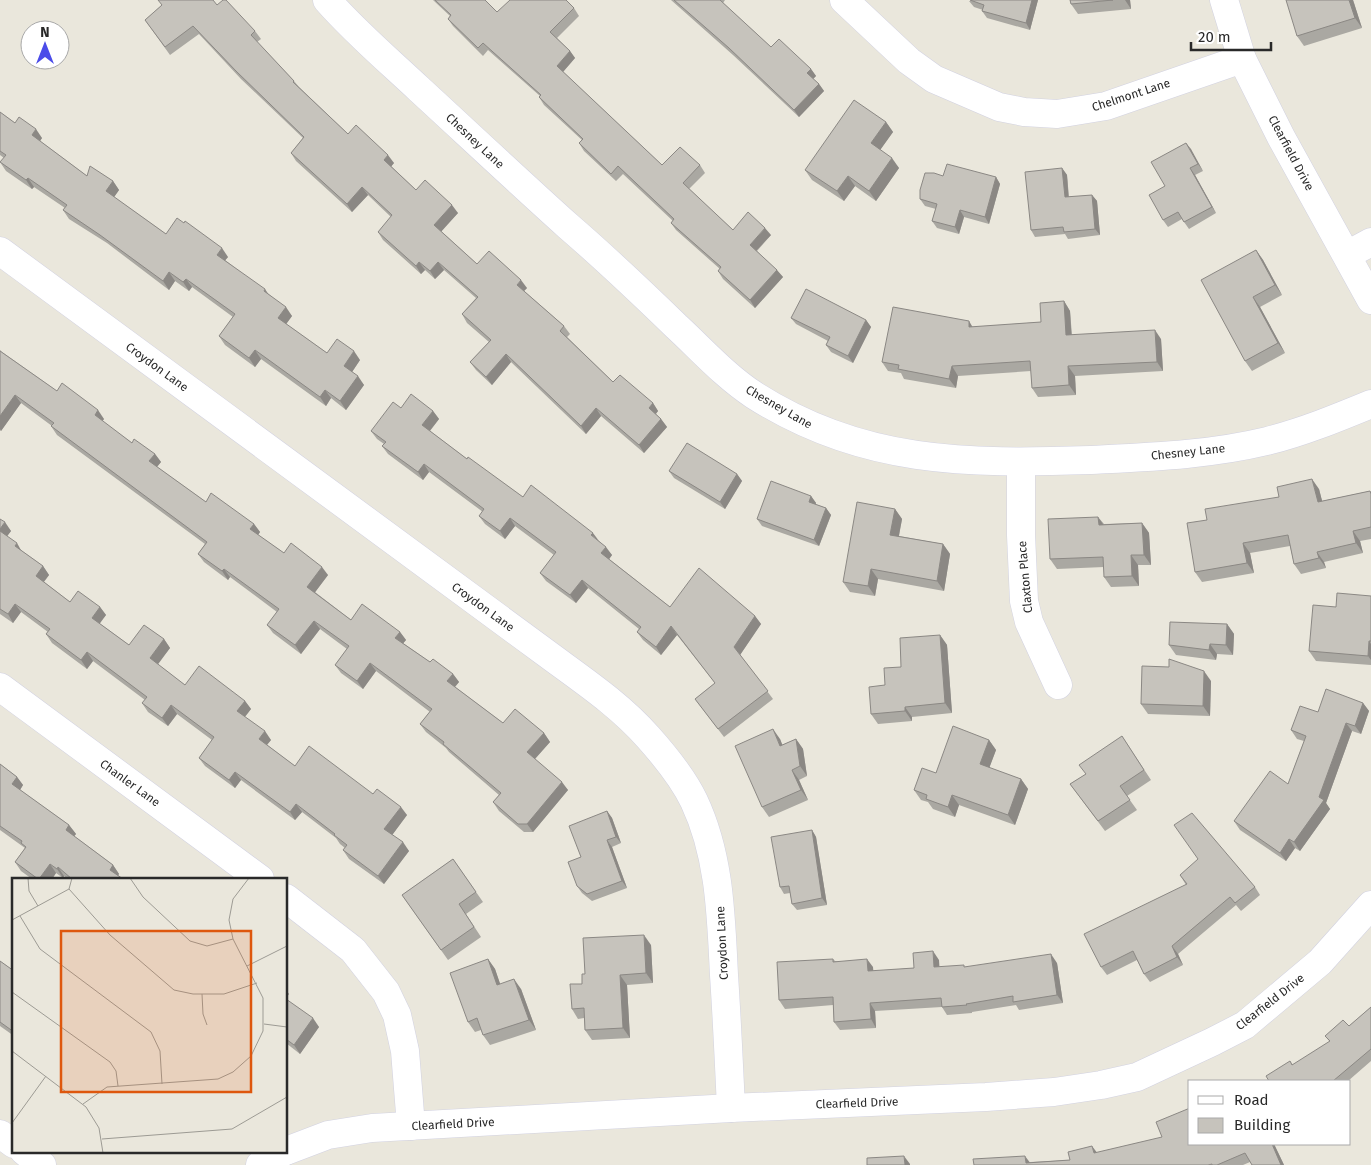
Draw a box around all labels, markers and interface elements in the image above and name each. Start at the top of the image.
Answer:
north arrow [20,20,70,70]
scale bar [1191,20,1271,52]
text: N [40,24,50,41]
text: 20 m [1198,28,1231,46]
street label: Chelmont Lane [1090,76,1172,114]
street label: Chesney Lane [443,111,507,171]
street label: Clearfield Drive [1265,113,1317,193]
street label: Croydon Lane [123,340,191,394]
street label: Chesney Lane [743,382,815,432]
street label: Chesney Lane [1150,441,1226,463]
street label: Claxton Place [1015,540,1035,614]
street label: Croydon Lane [449,580,517,634]
street label: Chanler Lane [97,756,163,810]
inset map [12,878,288,1152]
street label: Croydon Lane [713,906,731,980]
street label: Clearfield Drive [1233,971,1307,1033]
legend [1188,1080,1351,1145]
text: Road [1234,1091,1269,1109]
street label: Clearfield Drive [815,1095,899,1111]
street label: Clearfield Drive [411,1115,495,1133]
text: Building [1234,1116,1290,1134]

